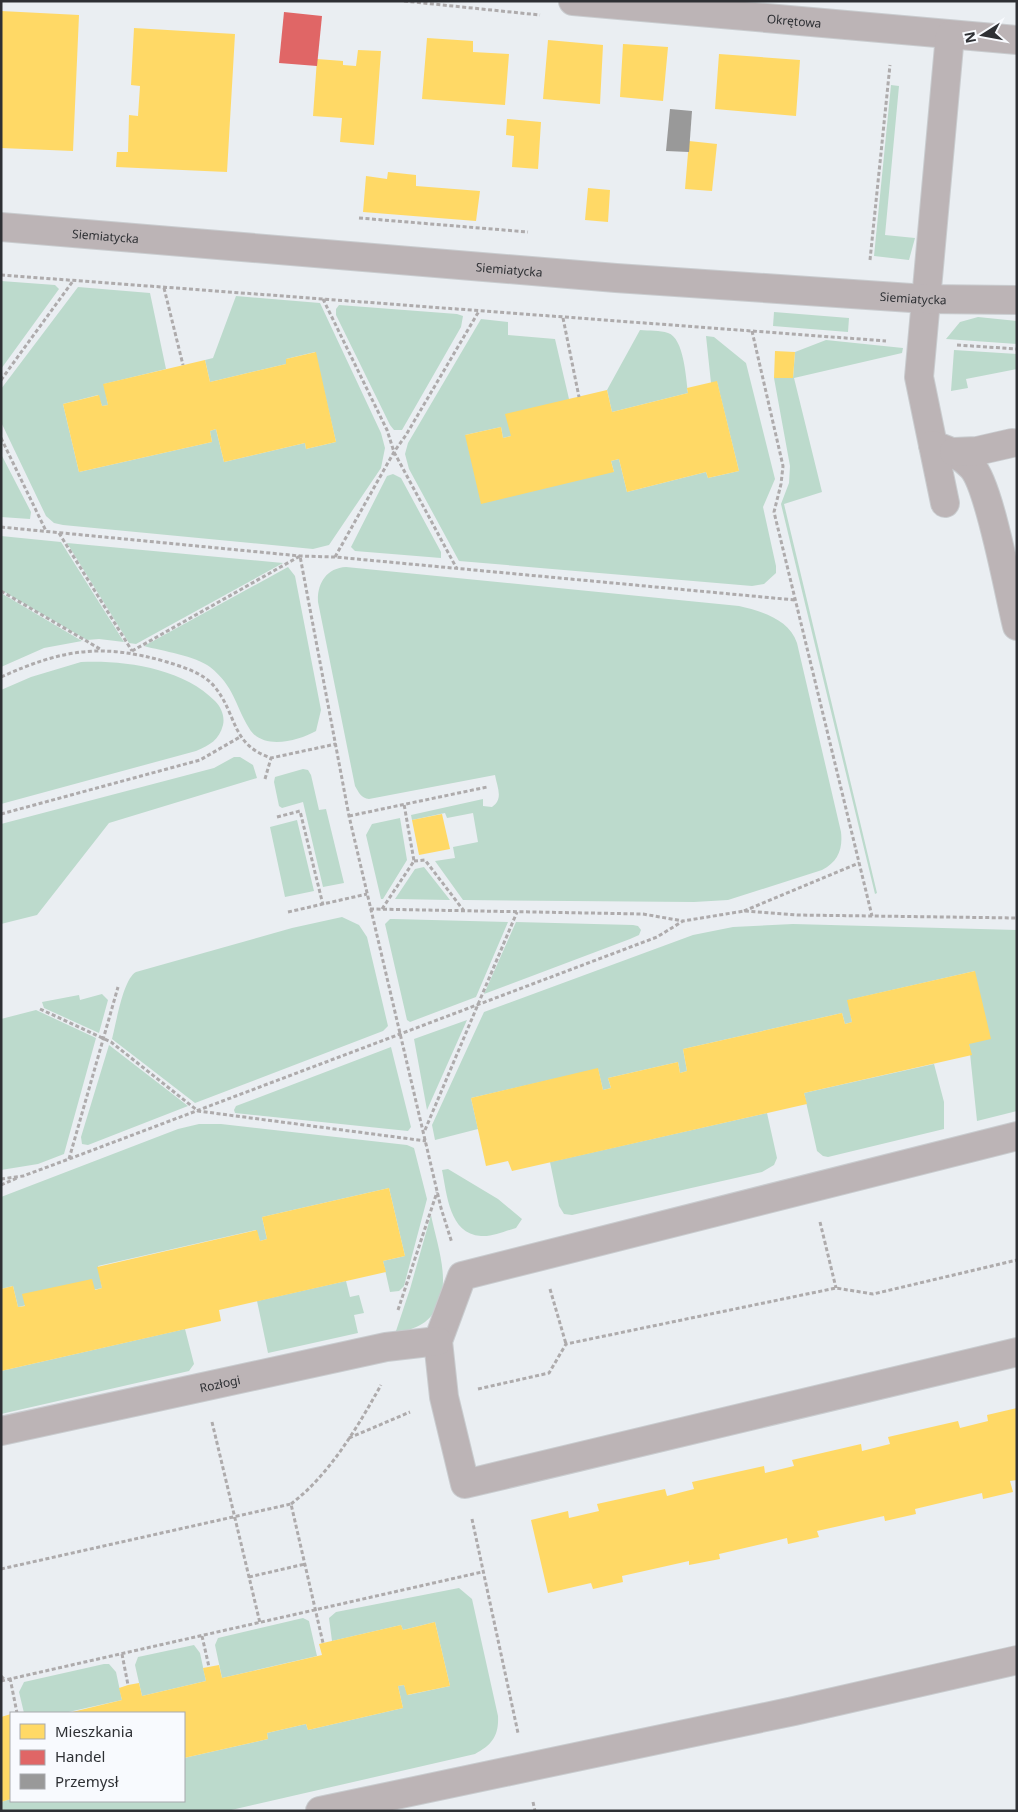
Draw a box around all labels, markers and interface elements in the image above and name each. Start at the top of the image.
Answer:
street label: Okrętowa [766,10,822,31]
north arrow [958,10,1008,60]
text: N [959,30,980,45]
street label: Siemiatycka [72,224,140,247]
street label: Siemiatycka [475,258,543,280]
street label: Siemiatycka [879,287,947,308]
street label: Rozłogi [198,1371,242,1396]
legend [10,1712,185,1802]
text: Mieszkania [55,1721,133,1741]
text: Handel [55,1746,105,1766]
text: Przemysł [55,1771,119,1791]

